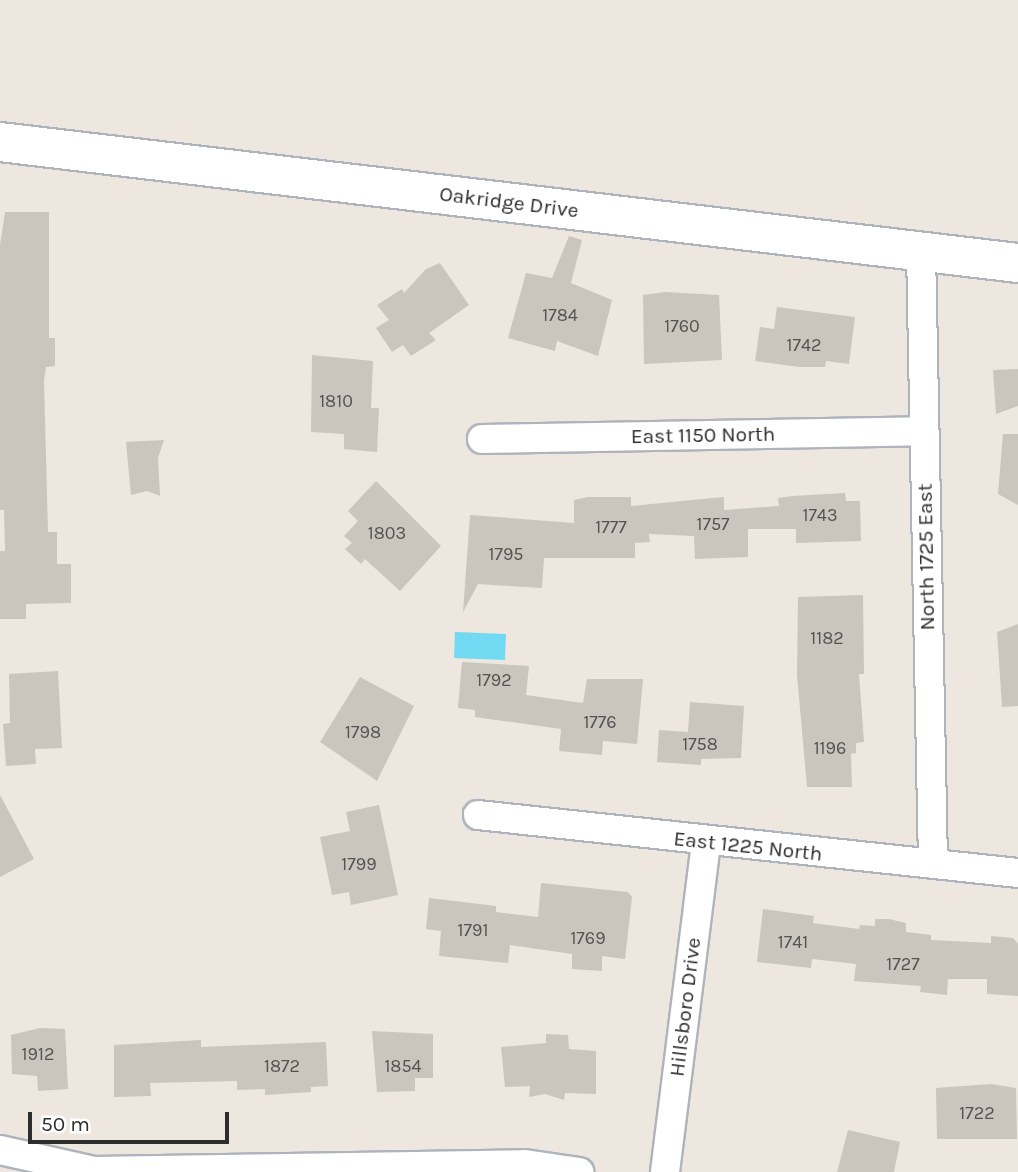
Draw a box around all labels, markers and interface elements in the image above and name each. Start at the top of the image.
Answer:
street label: Oakridge Drive [438,181,580,223]
house number: 1784 [542,304,578,326]
house number: 1760 [664,315,700,337]
house number: 1742 [787,334,821,356]
house number: 1810 [319,390,353,412]
street label: East 1150 North [631,421,775,449]
street label: North 1725 East [912,483,940,631]
house number: 1743 [802,504,838,526]
house number: 1757 [696,513,730,535]
house number: 1777 [595,516,627,538]
house number: 1803 [368,522,406,544]
house number: 1795 [488,543,524,565]
house number: 1182 [810,627,844,649]
house number: 1792 [476,669,512,691]
house number: 1776 [583,711,617,733]
house number: 1798 [345,721,381,743]
house number: 1758 [682,733,718,755]
house number: 1196 [814,737,846,759]
street label: East 1225 North [672,826,824,866]
house number: 1799 [341,853,377,875]
house number: 1791 [458,919,488,941]
house number: 1769 [570,927,606,949]
house number: 1741 [778,931,808,953]
street label: Hillsboro Drive [664,936,706,1078]
house number: 1727 [886,953,920,975]
house number: 1912 [22,1043,54,1065]
house number: 1872 [264,1055,300,1077]
house number: 1854 [384,1055,422,1077]
scale bar [32,1098,233,1142]
house number: 1722 [959,1102,995,1124]
text: 50 m [41,1112,90,1136]

